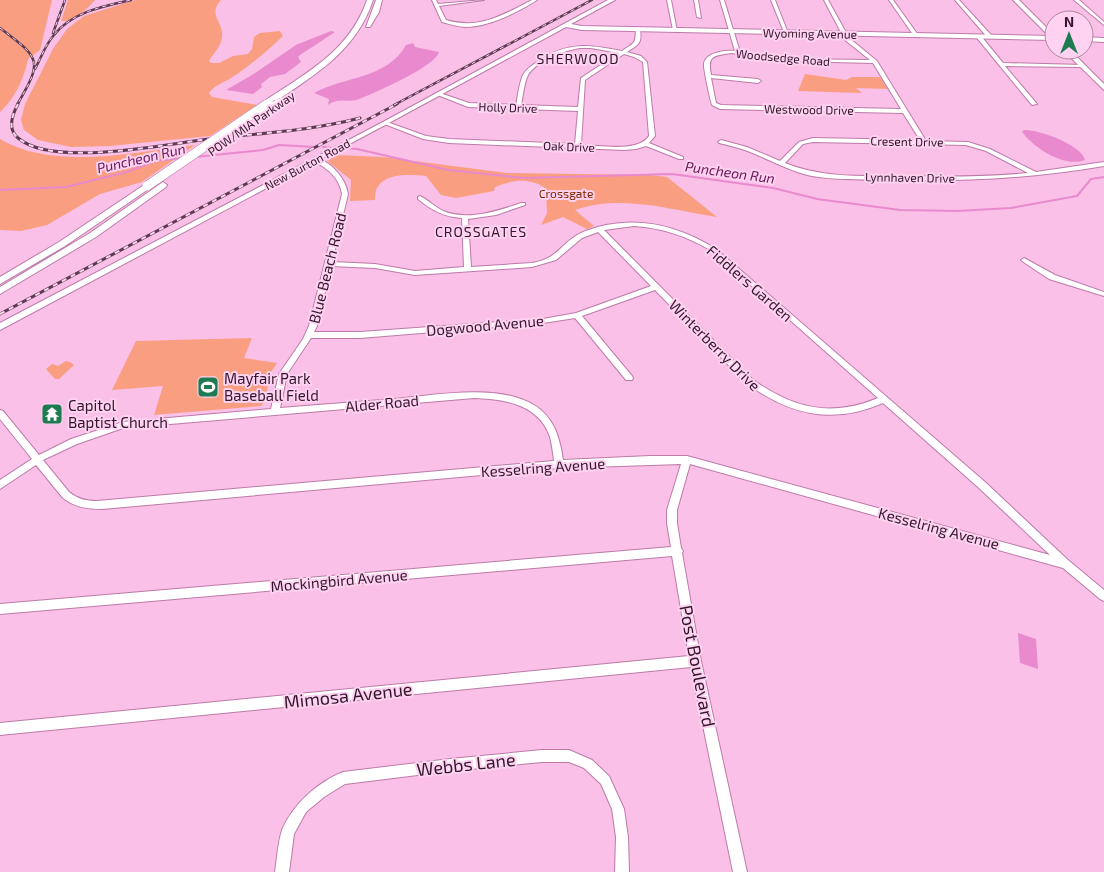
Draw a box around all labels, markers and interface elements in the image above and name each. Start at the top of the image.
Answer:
north arrow [1044,10,1094,60]
text: N [1064,13,1074,30]
street label: Wyoming Avenue [763,25,857,41]
street label: Woodsedge Road [735,46,831,68]
district label: SHERWOOD [537,50,619,67]
street label: POW/MIA Parkway [205,87,298,158]
street label: Holly Drive [478,99,538,115]
street label: Westwood Drive [764,101,854,117]
street label: Cresent Drive [870,133,944,149]
street label: New Burton Road [262,136,352,192]
street label: Oak Drive [543,138,595,154]
water label: Puncheon Run [95,140,187,176]
water label: Puncheon Run [684,157,776,187]
street label: Lynnhaven Drive [865,169,955,185]
park label: Crossgate [539,186,593,200]
street label: Blue Beach Road [305,211,349,325]
district label: CROSSGATES [435,223,527,240]
street label: Fiddlers Garden [704,241,796,325]
street label: Winterberry Drive [666,296,764,394]
street label: Dogwood Avenue [425,311,545,339]
place label: Mayfair Park Baseball Field [224,369,319,404]
sports icon: Mayfair Park Baseball Field [196,375,220,399]
street label: Alder Road [344,391,420,415]
place label: Capitol Baptist Church [68,396,168,431]
temple icon: Capitol Baptist Church [40,402,64,426]
street label: Kesselring Avenue [480,454,606,480]
street label: Kesselring Avenue [877,503,1001,553]
street label: Mockingbird Avenue [270,565,408,595]
street label: Post Boulevard [675,603,721,729]
street label: Mimosa Avenue [283,677,413,713]
street label: Webbs Lane [415,748,517,780]

